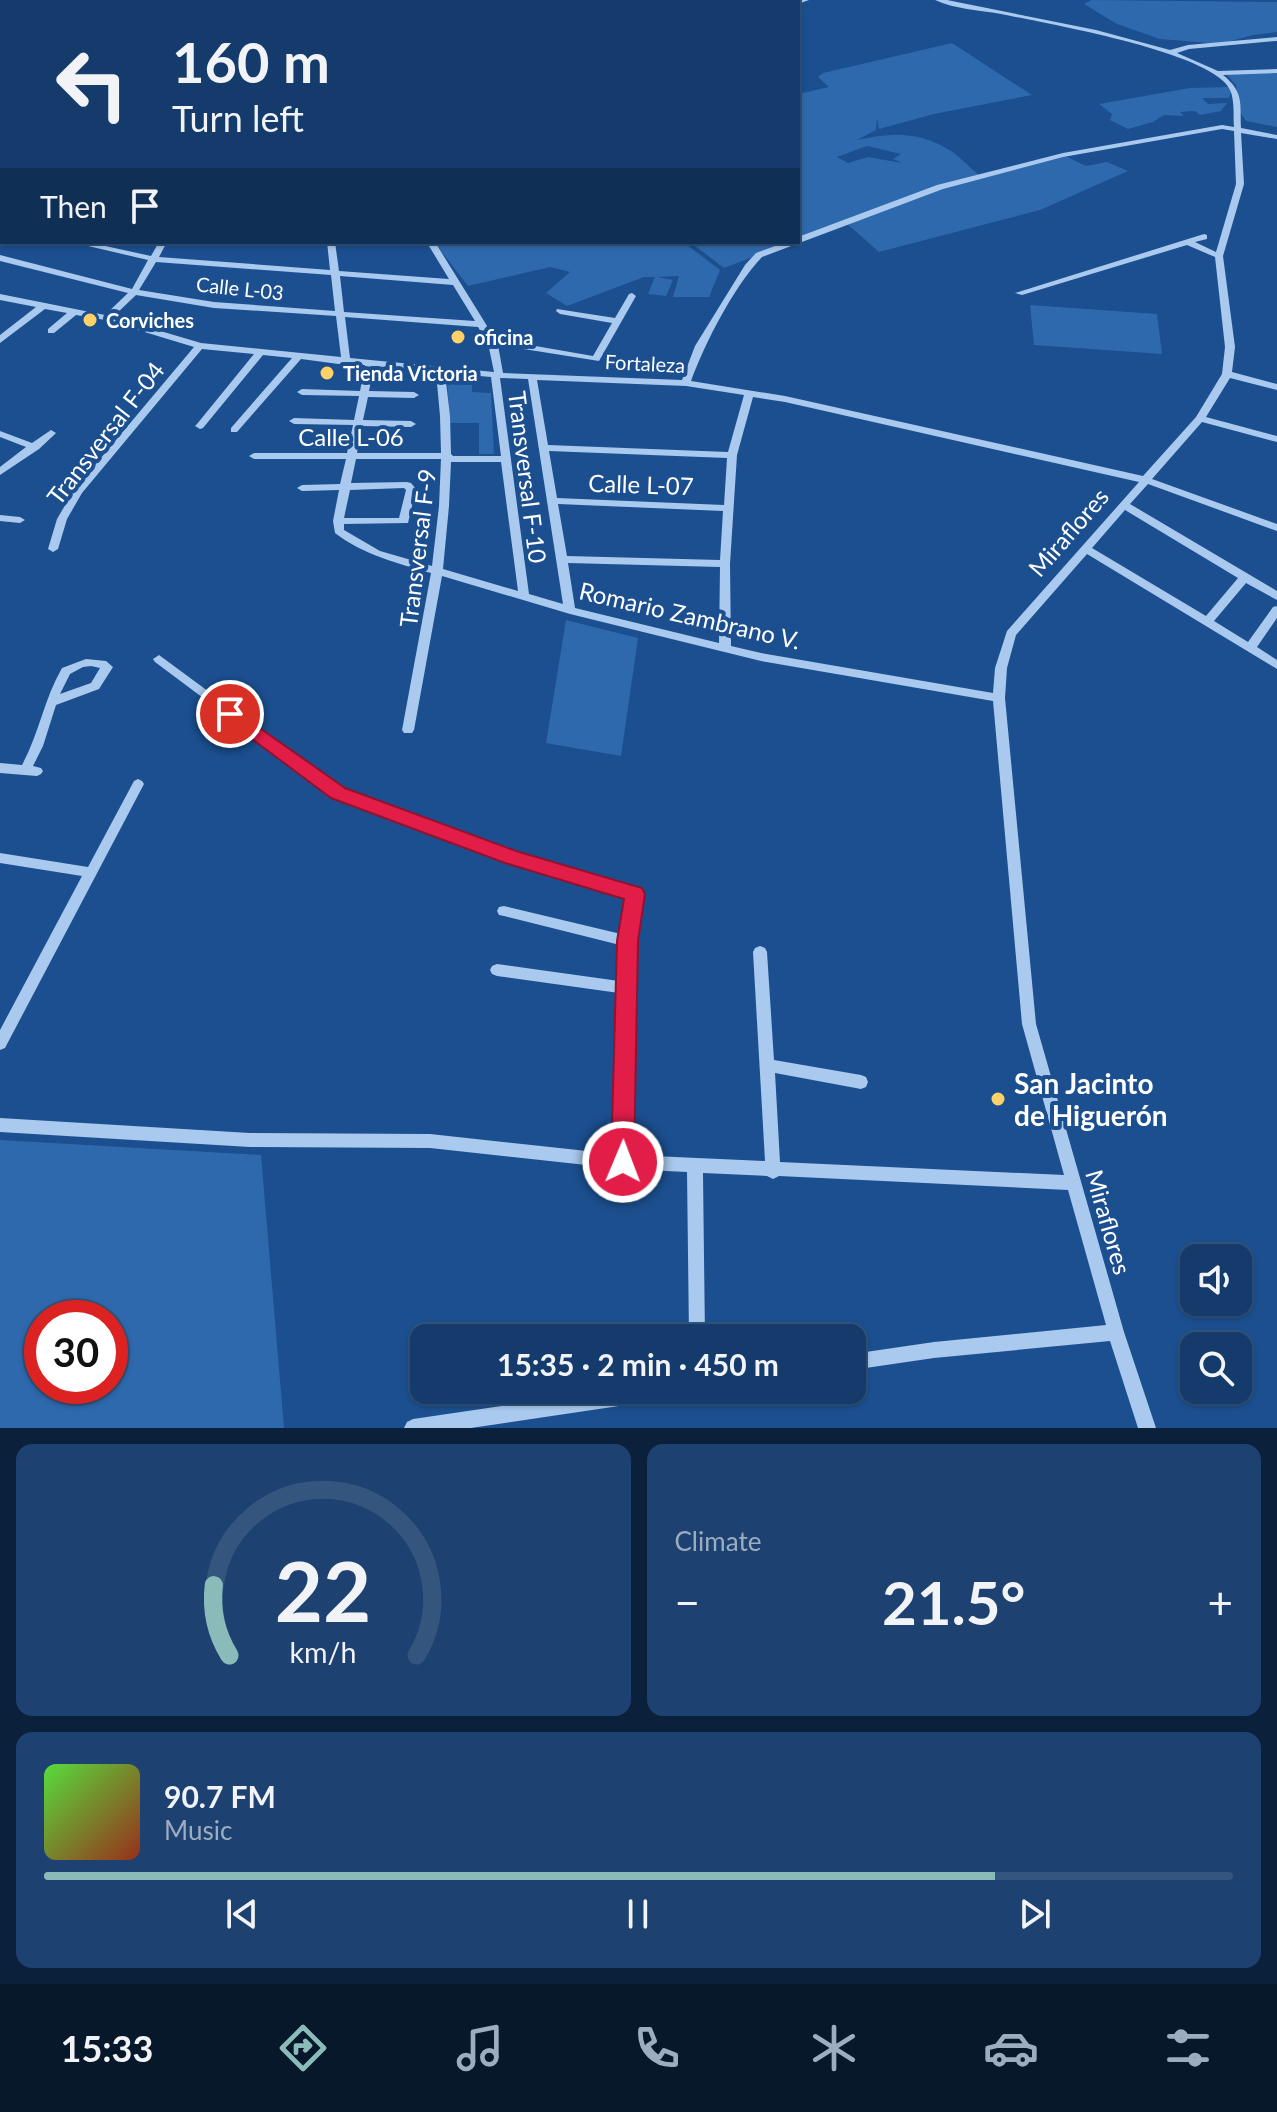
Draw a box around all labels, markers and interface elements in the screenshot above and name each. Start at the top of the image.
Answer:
text: 160 m [172,28,330,95]
icon: left [40,32,144,136]
text: Turn left [172,96,304,140]
icon: arrive [123,184,167,228]
text: Then [40,188,107,224]
street label: Calle L-03 [195,271,285,305]
place label: Corviches [106,308,194,332]
marker: Corviches [81,311,99,329]
place label: oficina [474,325,533,349]
marker: oficina [449,328,467,346]
street label: Fortaleza [604,349,686,377]
street label: Transversal F-04 [40,356,170,510]
place label: Tienda Victoria [343,361,478,385]
marker: Tienda Victoria [318,364,336,382]
street label: Transversal F-10 [503,389,553,565]
street label: Calle L-06 [298,422,404,451]
street label: Transversal F-9 [393,467,441,629]
street label: Calle L-07 [588,468,694,500]
street label: Miraflores [1022,482,1114,582]
street label: Romario Zambrano V. [577,575,803,655]
pin [196,680,264,748]
icon: arrive [208,692,252,736]
place label: San Jacinto de Higuerón [1014,1066,1168,1132]
marker: San Jacinto de Higuerón [989,1090,1007,1108]
position arrow [581,1120,665,1204]
street label: Miraflores [1080,1166,1138,1278]
map controls [1180,1244,1252,1404]
button: sound [1180,1244,1252,1316]
speed limit sign: 30 [24,1300,128,1404]
button: search [1180,1332,1252,1404]
text: 15:35 · 2 min · 450 m [497,1346,779,1382]
text: Climate [675,1525,761,1557]
text: 22 [275,1540,372,1640]
text: 21.5° [882,1566,1026,1638]
text: − [675,1576,700,1628]
text: + [1207,1576,1233,1628]
text: km/h [290,1635,357,1669]
text: 90.7 FM [164,1778,276,1814]
text: Music [164,1814,232,1846]
icon: previous [220,1892,264,1936]
icon: pause [616,1892,660,1936]
icon: next [1013,1892,1057,1936]
icon: directions [275,2020,331,2076]
icon: music [452,2020,508,2076]
icon: phone [629,2020,685,2076]
icon: climate [806,2020,862,2076]
icon: car [983,2020,1039,2076]
icon: filters [1160,2020,1216,2076]
text: 15:33 [61,2026,153,2070]

